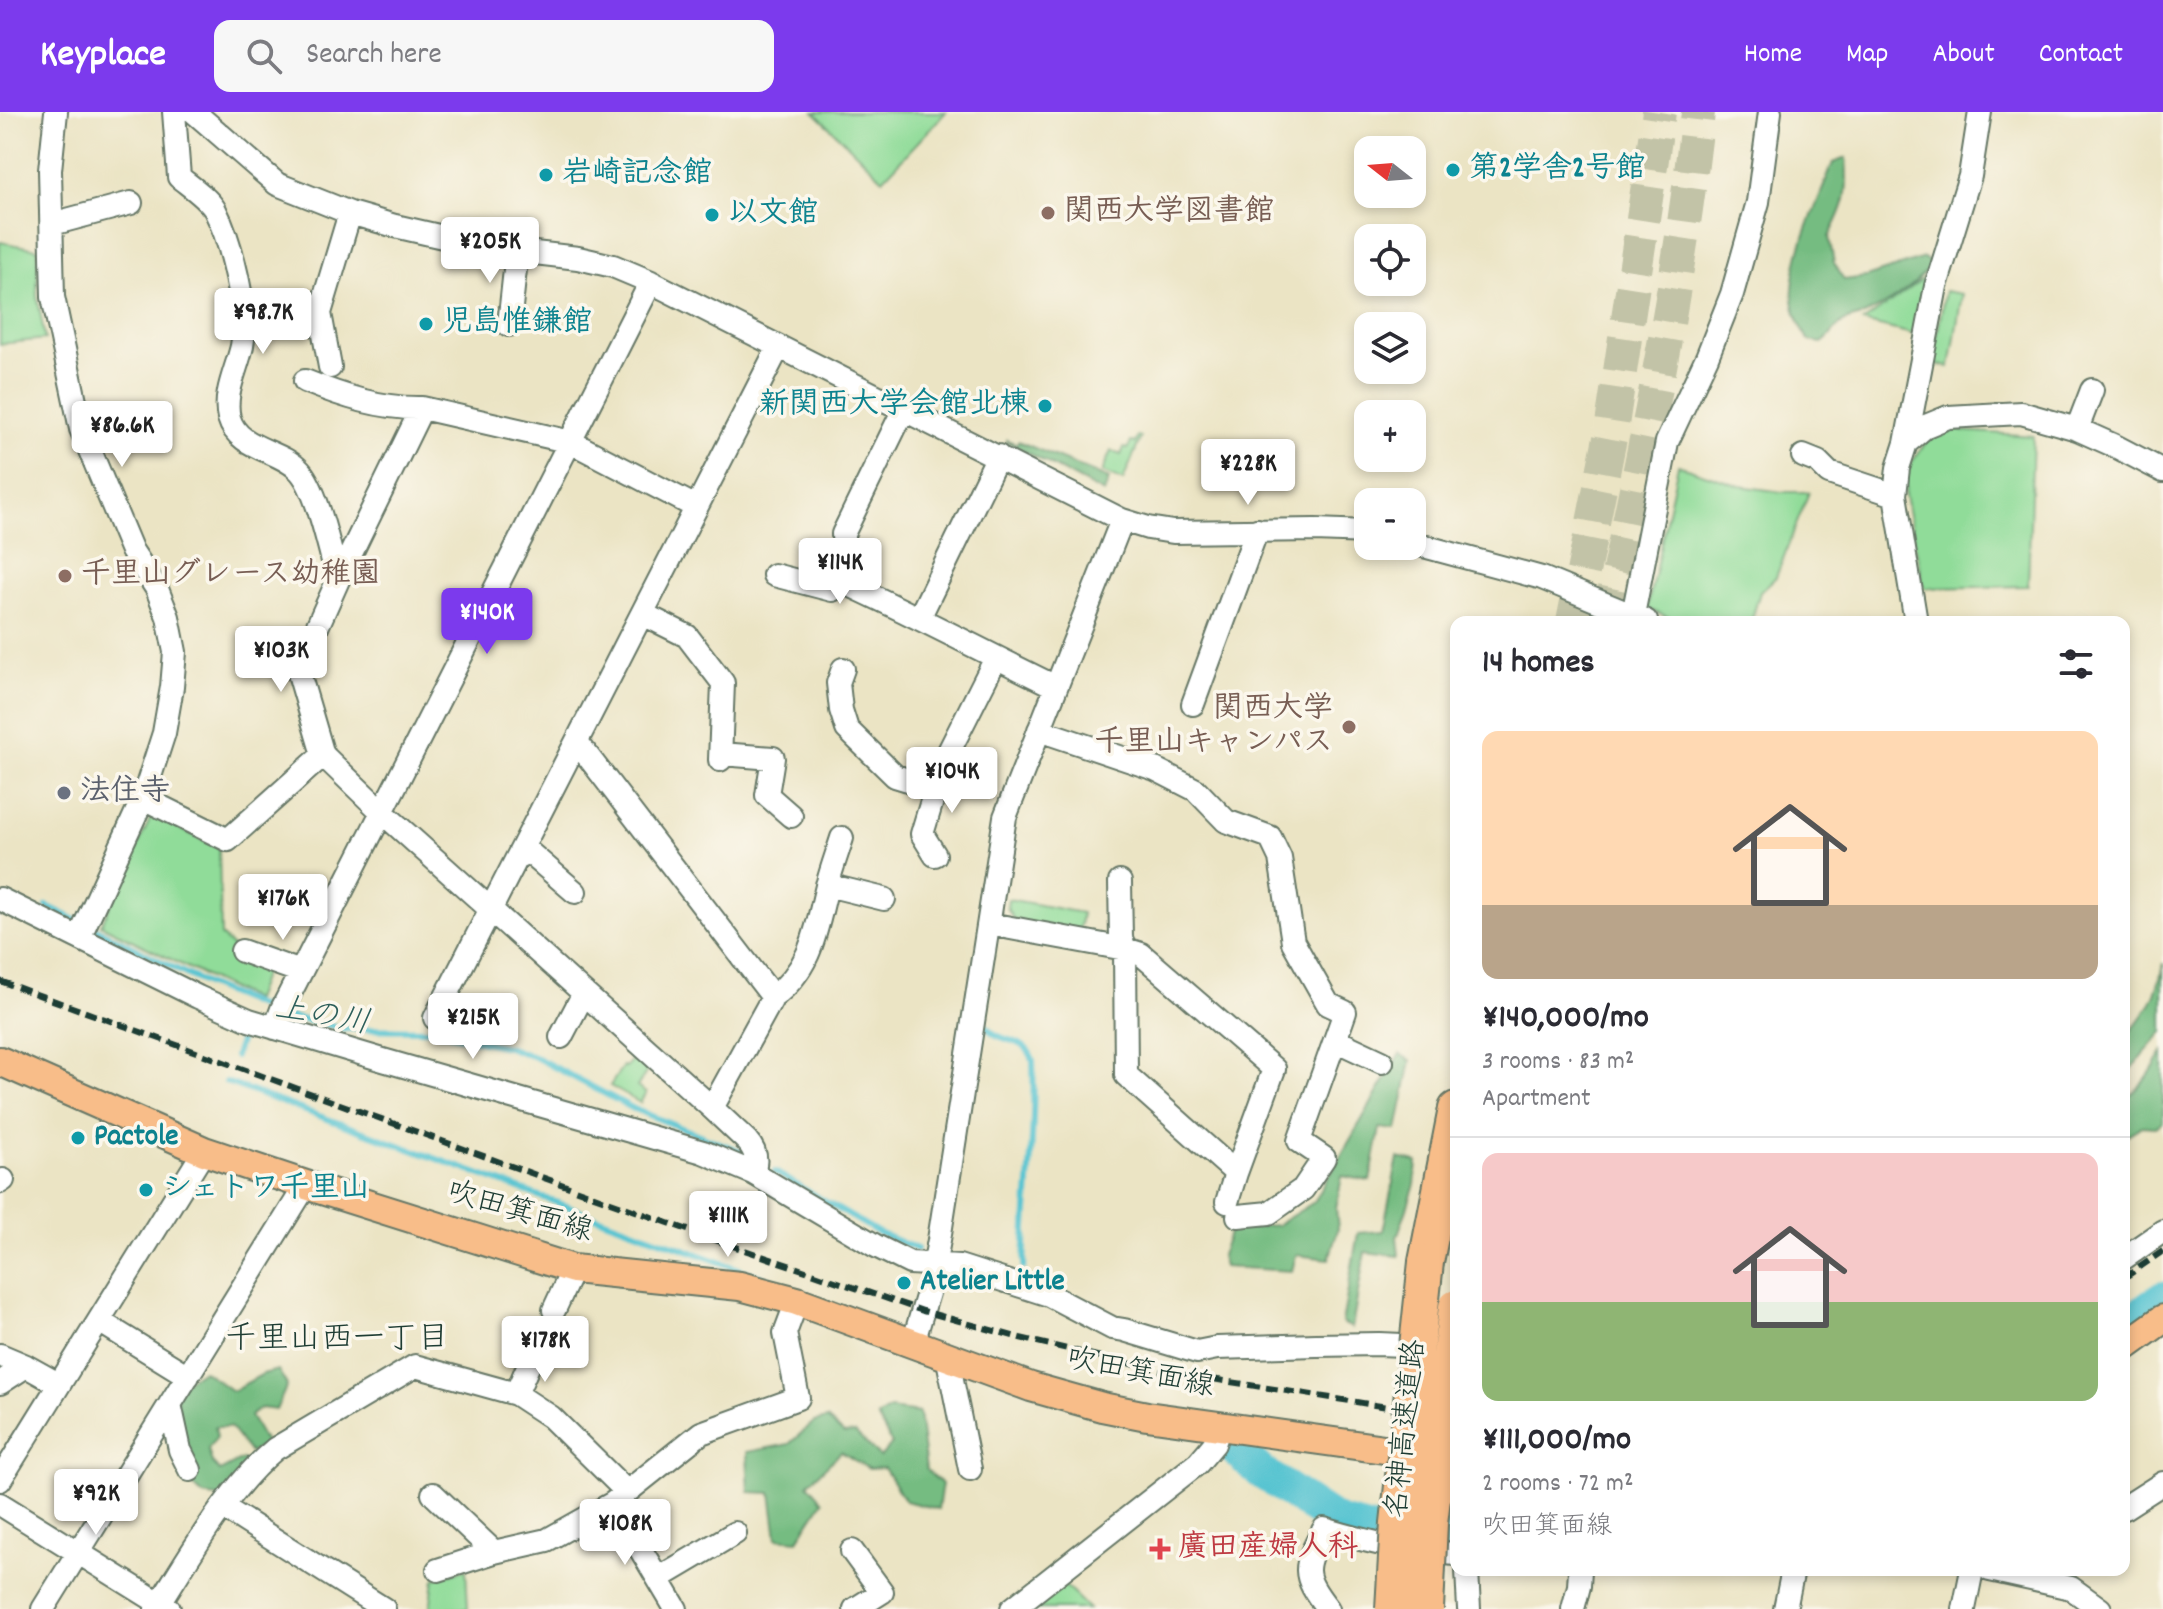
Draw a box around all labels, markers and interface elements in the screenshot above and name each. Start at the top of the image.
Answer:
search box [214,20,774,92]
text: Keyplace [40,29,166,84]
icon: search [242,34,286,78]
text: Search here [306,35,442,78]
text: Home [1744,36,1802,76]
text: Map [1846,36,1888,76]
text: About [1932,36,1995,76]
text: Contact [2039,36,2123,76]
north arrow [1354,136,1426,208]
map controls [1354,136,1426,560]
place label: 第2学舎2号館 [1469,149,1645,192]
place label: 岩崎記念館 [562,154,712,197]
marker: 第2学舎2号館 [1444,161,1462,179]
marker: 岩崎記念館 [537,166,555,184]
place label: 関西大学図書館 [1064,192,1274,235]
place label: 以文館 [728,194,818,237]
marker: 関西大学図書館 [1039,204,1057,222]
marker: 以文館 [703,206,721,224]
pin: ¥205K [434,217,546,285]
text: ¥205K [459,224,521,261]
button: locate [1354,224,1426,296]
pin: ¥98.7K [198,288,328,356]
text: ¥98.7K [232,295,294,332]
place label: 児島惟鎌館 [442,303,592,346]
button: layers [1354,312,1426,384]
marker: 児島惟鎌館 [417,315,435,333]
place label: 新関西大学会館北棟 [759,385,1029,428]
marker: 新関西大学会館北棟 [1036,397,1054,415]
button: + [1354,400,1426,472]
pin: ¥86.6K [57,401,187,469]
text: ¥86.6K [90,408,154,445]
pin: ¥228K [1192,439,1304,507]
text: ¥228K [1219,446,1277,483]
button: − [1354,488,1426,560]
pin: ¥114K [784,538,896,606]
text: ¥114K [817,545,863,582]
place label: 千里山グレース幼稚園 [81,555,380,598]
marker: 千里山グレース幼稚園 [56,567,74,585]
pin: ¥140K [431,588,543,656]
text: ¥140K [459,595,515,632]
pin: ¥103K [225,626,337,694]
text: ¥103K [253,633,309,670]
text: 14 homes [1482,640,1595,689]
icon: filters [2054,642,2098,686]
place label: 関西大学 千里山キャンパス [1094,689,1333,766]
marker: 関西大学 千里山キャンパス [1340,718,1358,736]
pin: ¥104K [896,747,1008,815]
text: ¥104K [924,754,980,791]
place label: 法住寺 [80,772,170,815]
icon: home [1718,783,1862,927]
marker: 法住寺 [55,784,73,802]
pin: ¥176K [227,874,339,942]
text: ¥176K [257,881,310,918]
water label: 上の川 [271,987,373,1049]
pin: ¥215K [417,993,529,1061]
text: ¥140,000/mo [1482,995,1649,1044]
text: ¥215K [446,1000,500,1037]
text: 3 rooms · 83 m² [1482,1044,1634,1081]
text: Apartment [1482,1081,1591,1118]
place label: Pactole [94,1117,179,1160]
marker: Pactole [69,1129,87,1147]
place label: シェトワ千里山 [162,1169,370,1212]
street label: 吹田箕面線 [441,1173,597,1255]
marker: シェトワ千里山 [137,1181,155,1199]
pin: ¥111K [672,1191,784,1259]
text: ¥111K [707,1198,749,1235]
icon: home [1718,1205,1862,1349]
place label: Atelier Little [920,1262,1065,1305]
marker: Atelier Little [895,1274,913,1292]
pin: ¥178K [489,1316,601,1384]
district label: 千里山西一丁目 [225,1318,449,1364]
text: ¥178K [520,1323,570,1360]
street label: 名神高速道路 [1377,1337,1439,1521]
street label: 吹田箕面線 [1062,1340,1218,1410]
text: ¥111,000/mo [1482,1417,1631,1466]
text: 2 rooms · 72 m² [1482,1466,1633,1503]
pin: ¥92K [49,1469,143,1537]
text: ¥92K [72,1476,120,1513]
pin: ¥108K [569,1499,681,1567]
text: ¥108K [598,1506,652,1543]
text: 吹田箕面線 [1482,1509,1612,1546]
place label: 廣田産婦人科 [1178,1528,1358,1571]
marker: 廣田産婦人科 [1149,1538,1171,1560]

